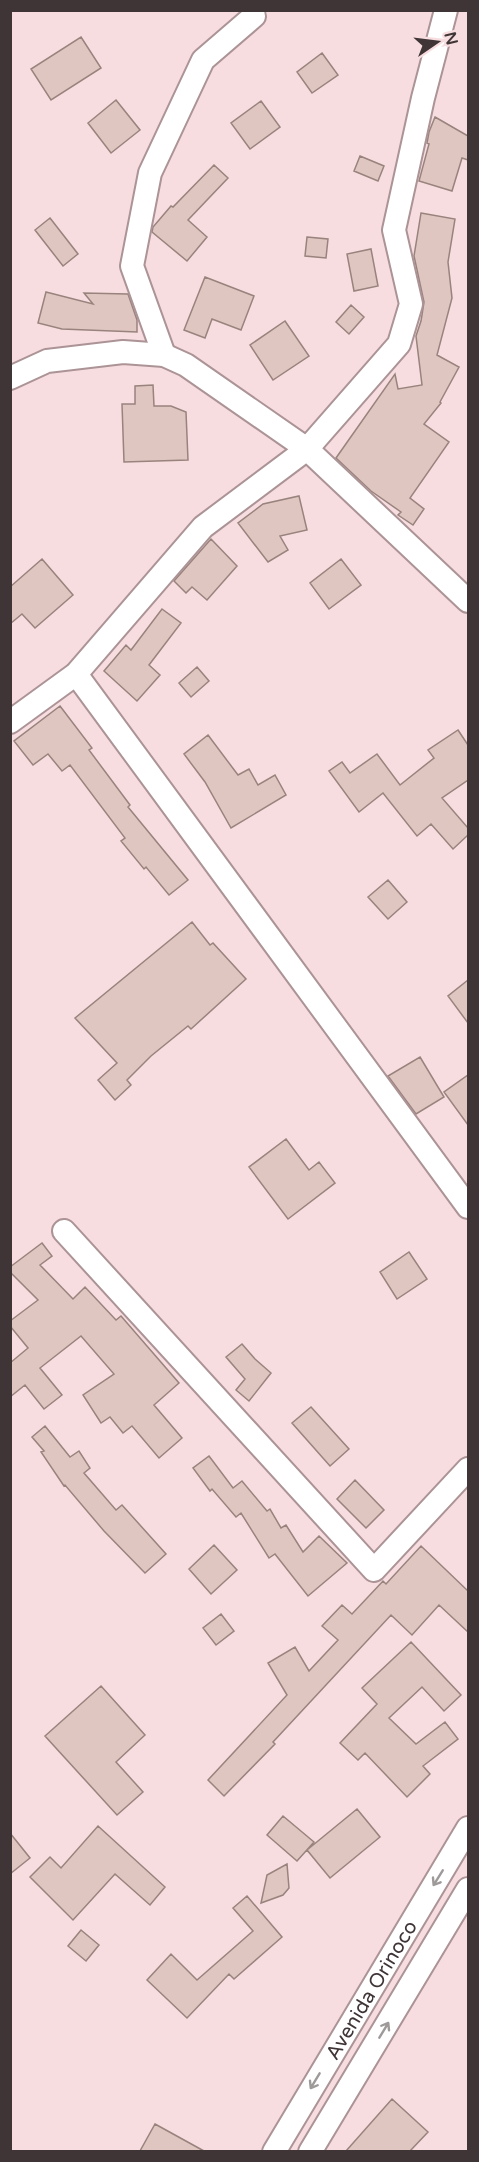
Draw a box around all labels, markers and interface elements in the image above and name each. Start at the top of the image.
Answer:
north arrow [407,12,467,72]
text: N [439,30,462,47]
one-way arrow [431,1869,443,1886]
street label: Avenida Orinoco [321,1916,423,2064]
one-way arrow [378,2022,390,2039]
one-way arrow [309,2072,321,2089]

